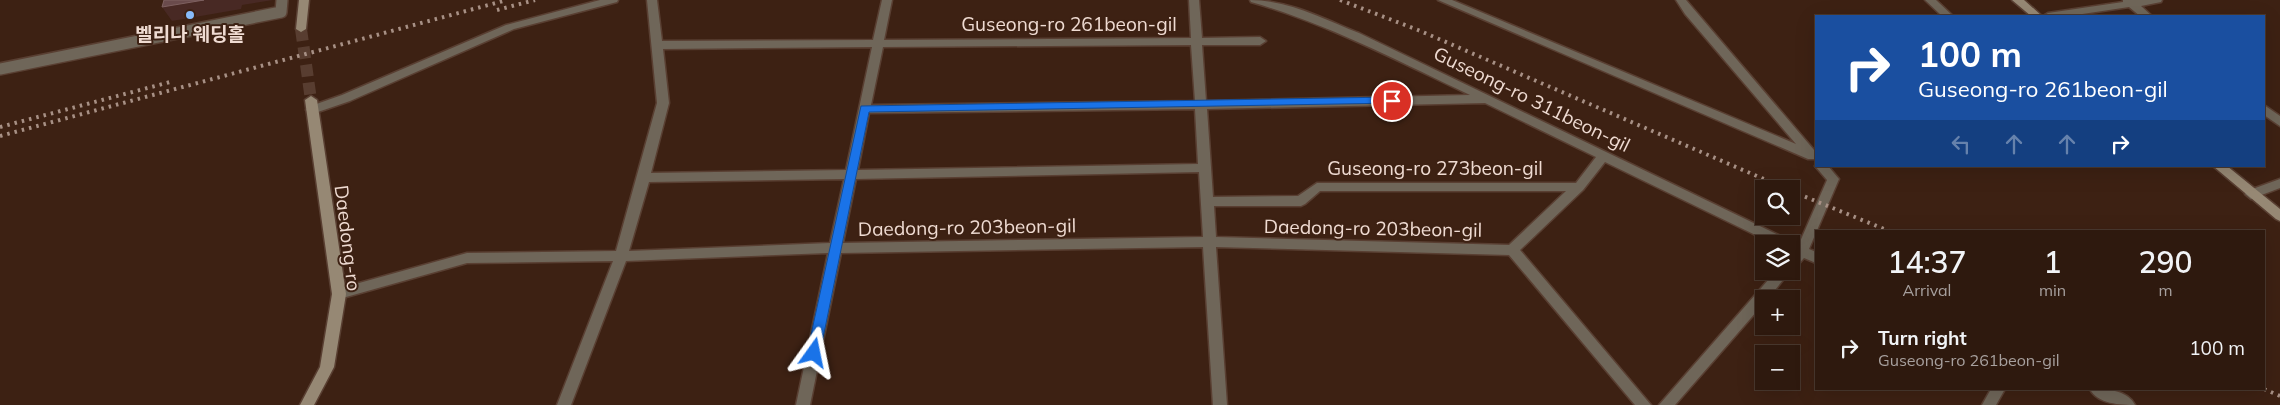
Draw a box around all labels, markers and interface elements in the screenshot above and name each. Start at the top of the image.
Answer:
marker: 벨리나 웨딩홀 [184,9,196,21]
street label: Guseong-ro 261beon-gil [961,12,1177,36]
place label: 벨리나 웨딩홀 [135,22,245,46]
text: 100 m [1918,32,2022,76]
icon: right [1835,35,1900,100]
street label: Guseong-ro 311beon-gil [1430,41,1634,157]
text: Guseong-ro 261beon-gil [1918,75,2168,103]
pin [1371,80,1413,122]
icon: arrive [1378,87,1406,115]
icon: left [1947,130,1975,158]
icon: ahead [2000,130,2028,158]
icon: ahead [2053,130,2081,158]
icon: right [2106,130,2134,158]
street label: Guseong-ro 273beon-gil [1327,156,1543,180]
map controls [1755,180,1800,390]
button: search [1755,180,1800,225]
street label: Daedong-ro [330,184,366,292]
street label: Daedong-ro 203beon-gil [858,213,1076,241]
street label: Daedong-ro 203beon-gil [1264,214,1482,242]
button: layers [1755,235,1800,280]
text: 14:37 [1887,243,1967,281]
text: 1 [2044,243,2062,281]
text: 290 [2139,243,2193,281]
text: Arrival [1903,280,1951,300]
text: min [2039,280,2066,300]
text: m [2159,280,2173,300]
button: + [1755,290,1800,335]
position arrow [787,326,839,378]
text: Turn right [1878,326,1967,350]
icon: right [1835,334,1863,362]
text: 100 m [2189,336,2245,360]
button: − [1755,345,1800,390]
text: Guseong-ro 261beon-gil [1878,350,2060,370]

